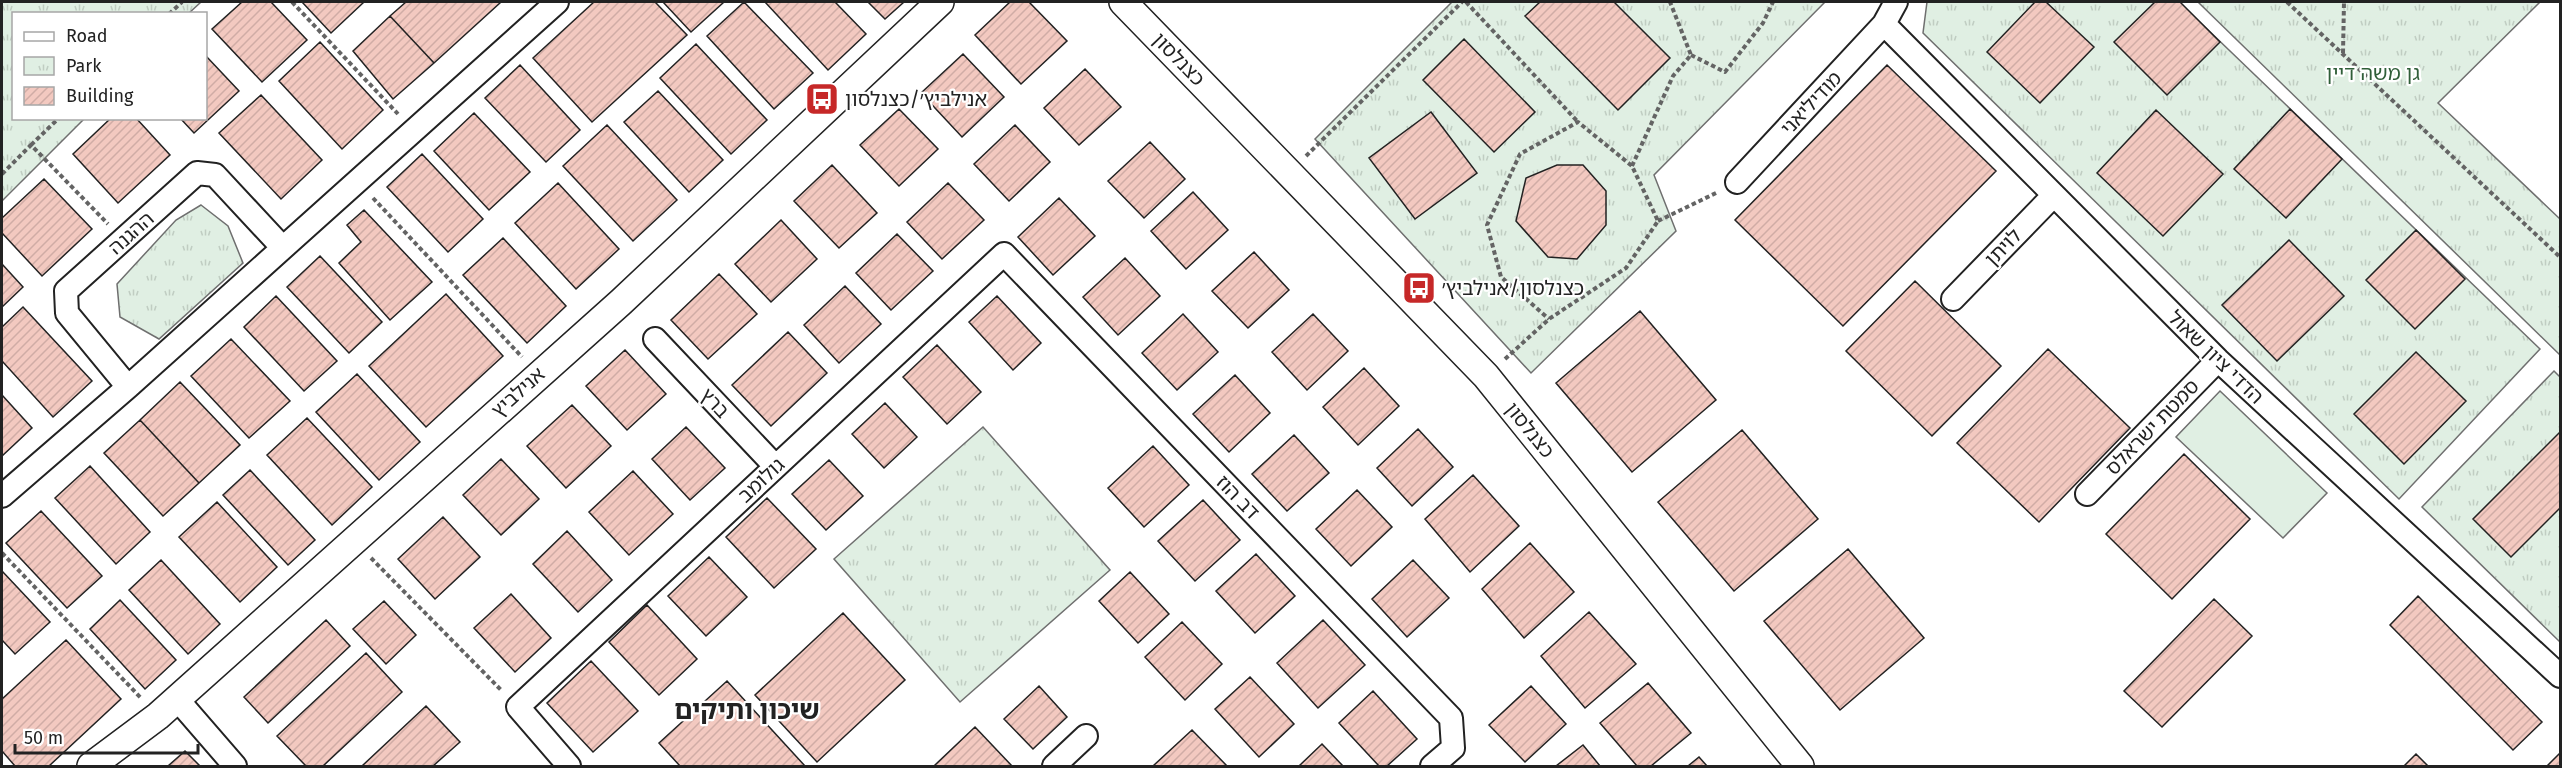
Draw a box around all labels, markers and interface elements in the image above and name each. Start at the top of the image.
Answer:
legend [12,12,207,120]
text: Road [66,25,108,47]
street label: כצנלסון [1148,27,1210,91]
text: Park [66,55,102,77]
park label: גן משה דיין [2326,61,2421,85]
street label: מודיליאני [1776,66,1846,140]
bus stop icon: אנילביץ׳/כצנלסון [804,81,840,117]
text: Building [66,85,134,107]
place label: אנילביץ׳/כצנלסון [845,87,987,111]
street label: ההגנה [103,206,159,260]
street label: לויתן [1980,223,2026,271]
bus stop icon: כצנלסון/אנילביץ׳ [1401,270,1437,306]
place label: כצנלסון/אנילביץ׳ [1442,276,1584,300]
street label: הדדי ציון שאול [2163,305,2269,409]
street label: אנילביץ [486,362,550,422]
street label: סמטת ישראלס [2100,374,2204,480]
street label: ברץ [695,383,735,423]
street label: כצנלסון [1500,397,1560,463]
street label: גולומב [733,452,790,507]
street label: דב הוז [1211,470,1265,524]
district label: שיכון ותיקים [674,695,820,726]
scale bar [15,717,198,755]
text: 50 m [24,727,63,749]

